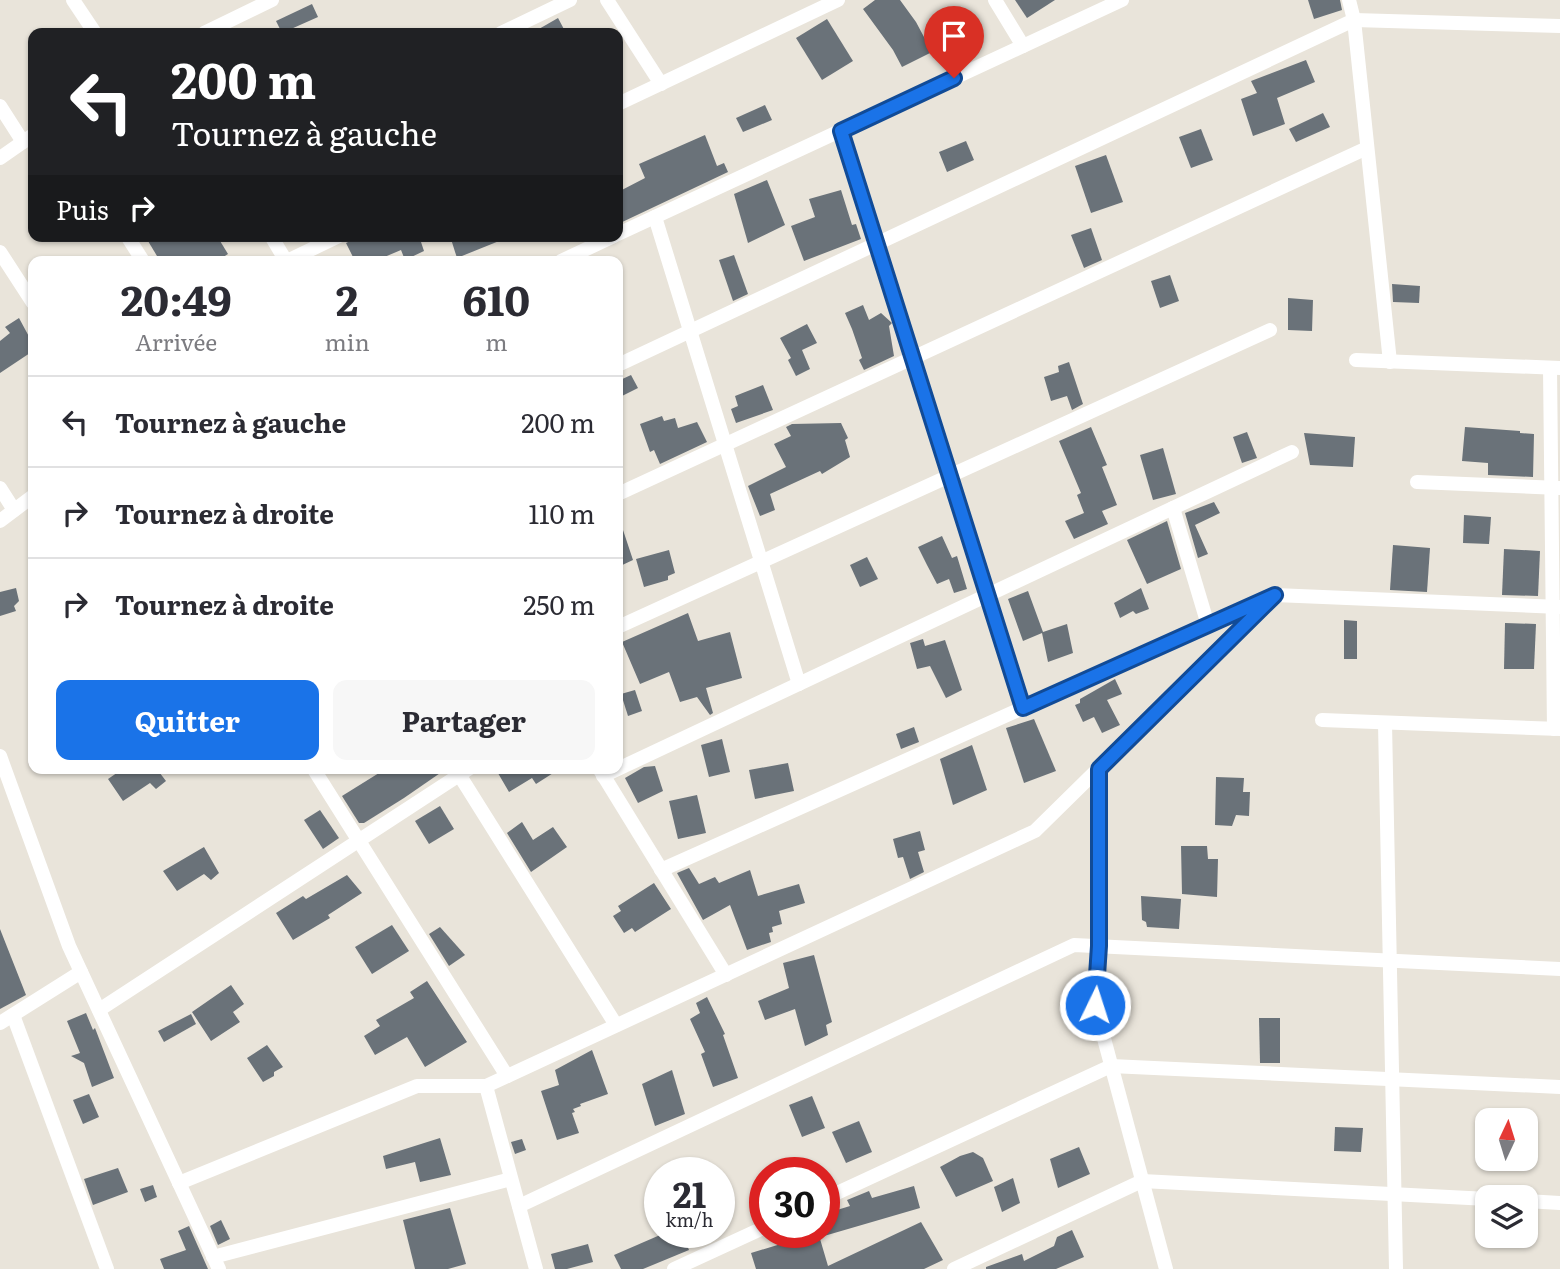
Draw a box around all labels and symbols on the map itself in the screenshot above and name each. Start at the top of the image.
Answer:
pin [924,6,984,78]
position arrow [1058,968,1132,1042]
north arrow [1475,1108,1538,1171]
speed limit sign: 30 [749,1157,840,1248]

